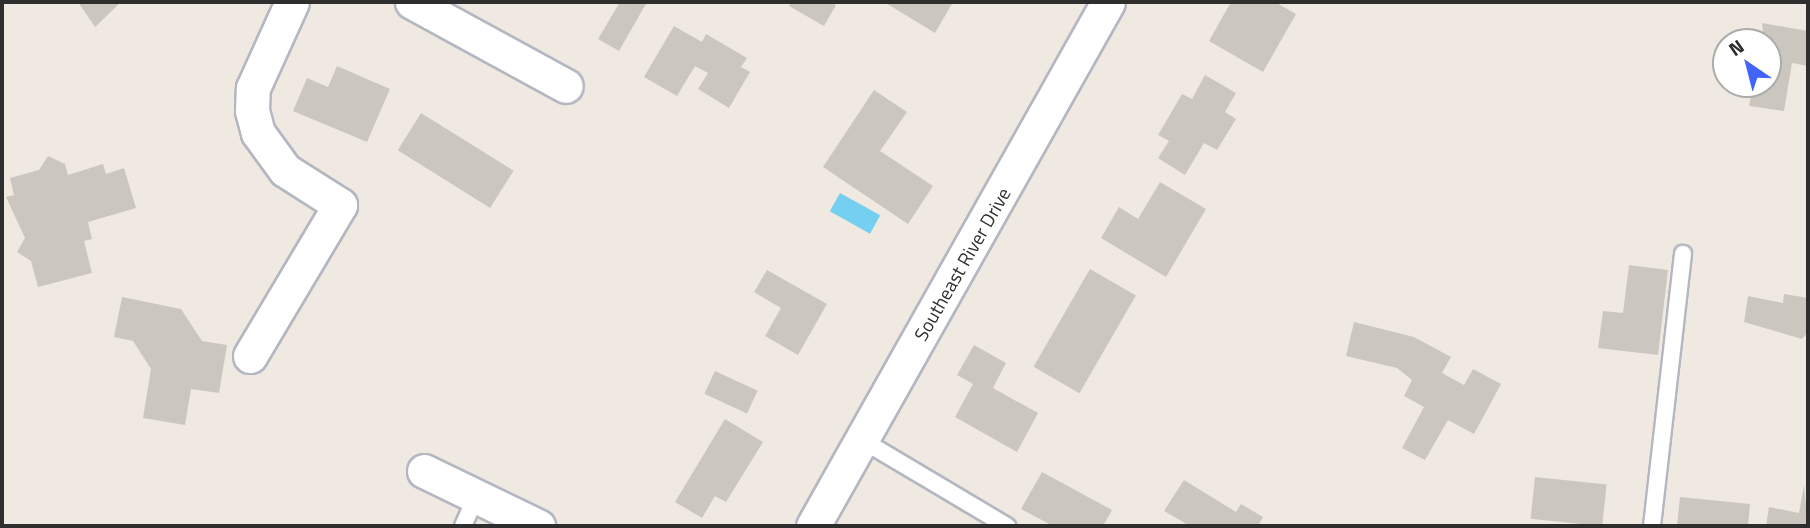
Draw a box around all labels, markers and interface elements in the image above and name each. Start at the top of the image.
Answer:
north arrow [1712,28,1782,98]
text: N [1722,31,1750,63]
street label: Southeast River Drive [909,183,1015,345]

